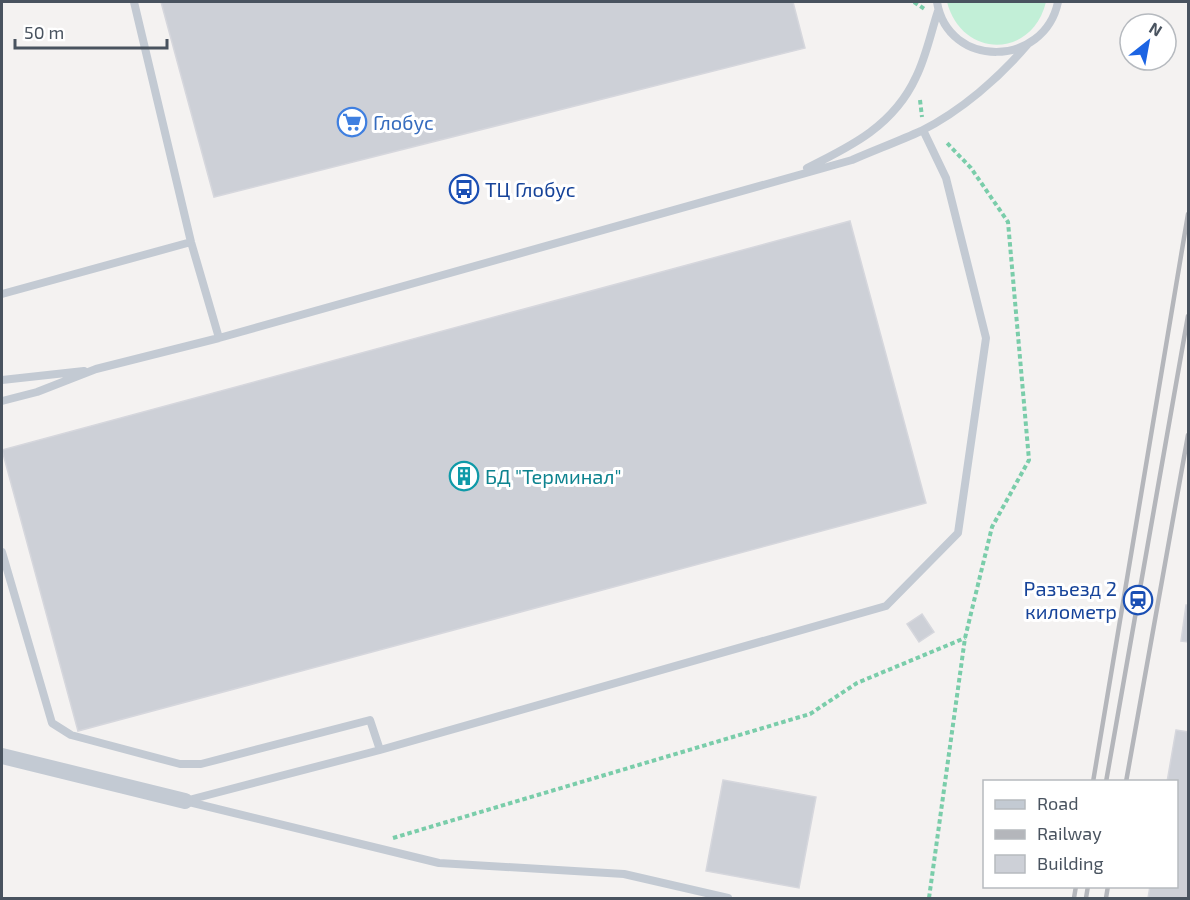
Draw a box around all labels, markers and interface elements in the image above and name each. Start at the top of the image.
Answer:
scale bar [15,12,166,50]
north arrow [1118,12,1178,72]
text: N [1146,18,1166,40]
text: 50 m [24,21,64,43]
supermarket icon: Глобус [336,106,368,138]
place label: Глобус [373,110,434,135]
bus stop icon: ТЦ Глобус [448,173,480,205]
place label: ТЦ Глобус [485,177,576,202]
building icon: БД "Терминал" [448,460,480,492]
place label: БД "Терминал" [485,464,621,488]
place label: Разъезд 2 километр [1024,576,1117,623]
station icon: Разъезд 2 километр [1122,584,1154,616]
legend [983,780,1178,888]
text: Road [1037,792,1078,814]
text: Railway [1037,822,1102,844]
text: Building [1037,852,1104,874]

